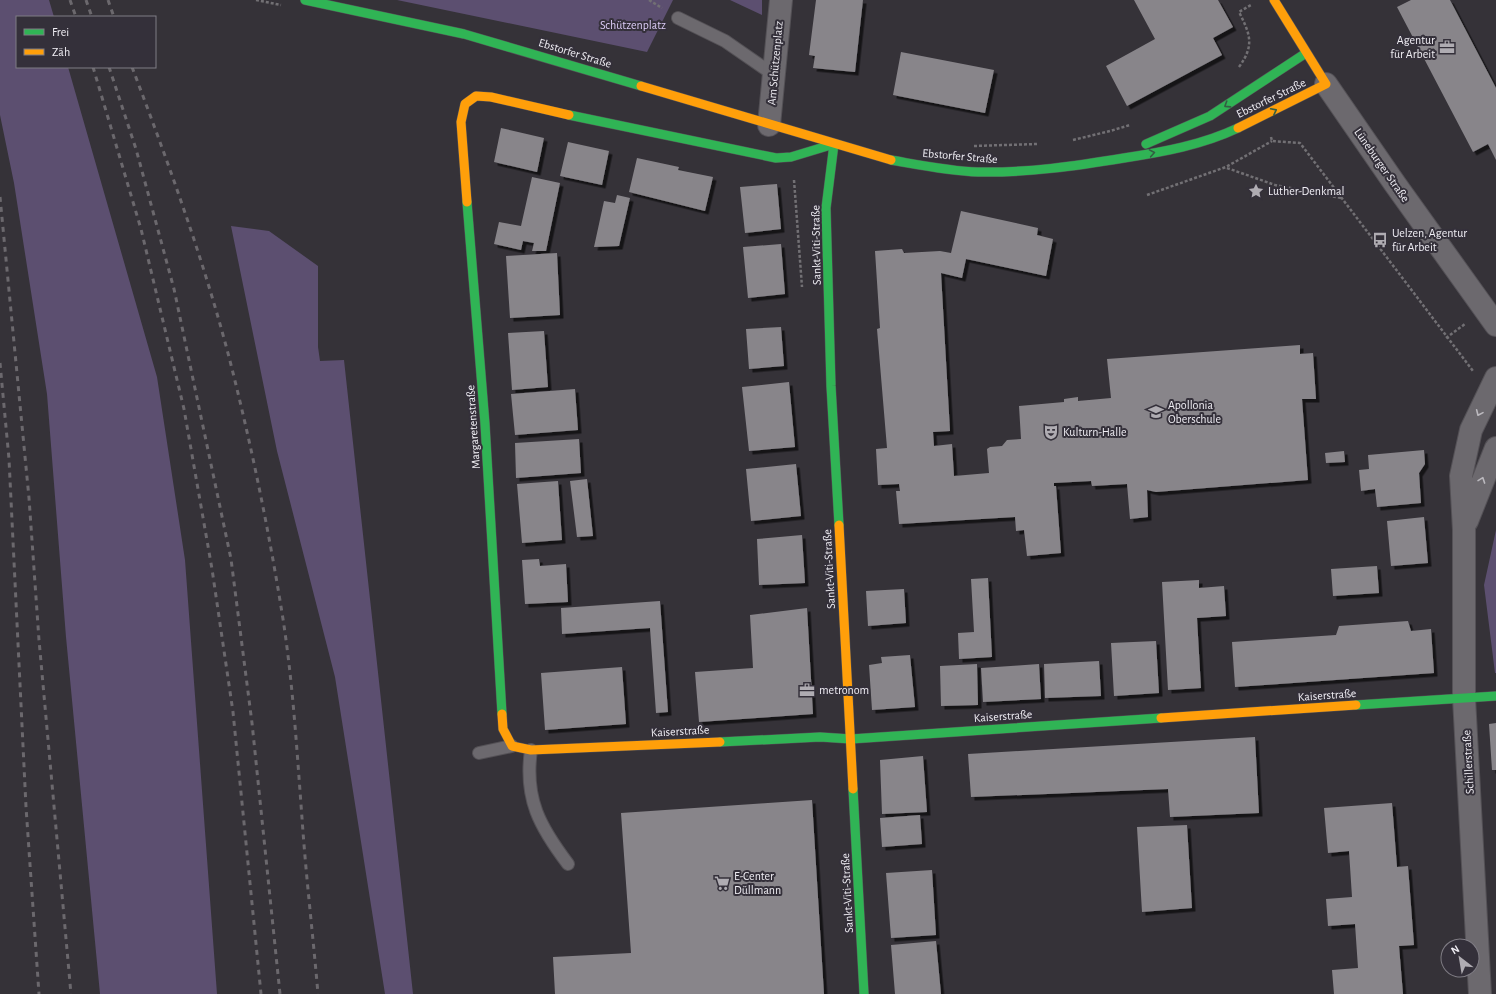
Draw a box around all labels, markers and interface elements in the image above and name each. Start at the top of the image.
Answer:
legend [16,16,156,68]
park label: Schützenplatz [600,19,666,31]
street label: Am Schützenplatz [765,20,785,106]
text: Frei [52,26,69,38]
place label: Agentur für Arbeit [1390,34,1435,60]
street label: Ebstorfer Straße [537,36,613,70]
office icon: Agentur für Arbeit [1438,38,1456,56]
text: Zäh [52,46,70,58]
street label: Ebstorfer Straße [1234,76,1308,120]
one-way arrow [1224,100,1231,108]
one-way arrow [1270,108,1277,116]
street label: Lüneburger Straße [1352,126,1412,204]
street label: Ebstorfer Straße [922,147,998,165]
one-way arrow [1149,149,1155,158]
place icon: Luther-Denkmal [1247,182,1265,200]
place label: Luther-Denkmal [1268,185,1345,197]
street label: Sankt-Viti-Straße [809,205,823,285]
place label: Uelzen, Agentur für Arbeit [1392,227,1467,253]
bus stop icon: Uelzen, Agentur für Arbeit [1371,231,1389,249]
street label: Margaretenstraße [464,385,482,469]
place label: Apollonia Oberschule [1168,399,1221,425]
school or university icon: Apollonia Oberschule [1147,403,1165,421]
one-way arrow [1476,409,1484,417]
theatre icon: Kulturn-Halle [1042,423,1060,441]
place label: Kulturn-Halle [1063,426,1127,438]
one-way arrow [1478,477,1486,484]
street label: Sankt-Viti-Straße [821,529,837,609]
office icon: metronom [798,681,816,699]
place label: metronom [819,684,869,696]
street label: Kaiserstraße [1297,687,1357,703]
street label: Kaiserstraße [973,708,1033,724]
street label: Kaiserstraße [650,723,710,739]
street label: Schillerstraße [1460,730,1476,794]
street label: Sankt-Viti-Straße [839,853,855,933]
place label: E-Center Düllmann [734,870,781,896]
supermarket icon: E-Center Düllmann [713,874,731,892]
north arrow [1440,938,1480,978]
text: N [1449,943,1461,957]

